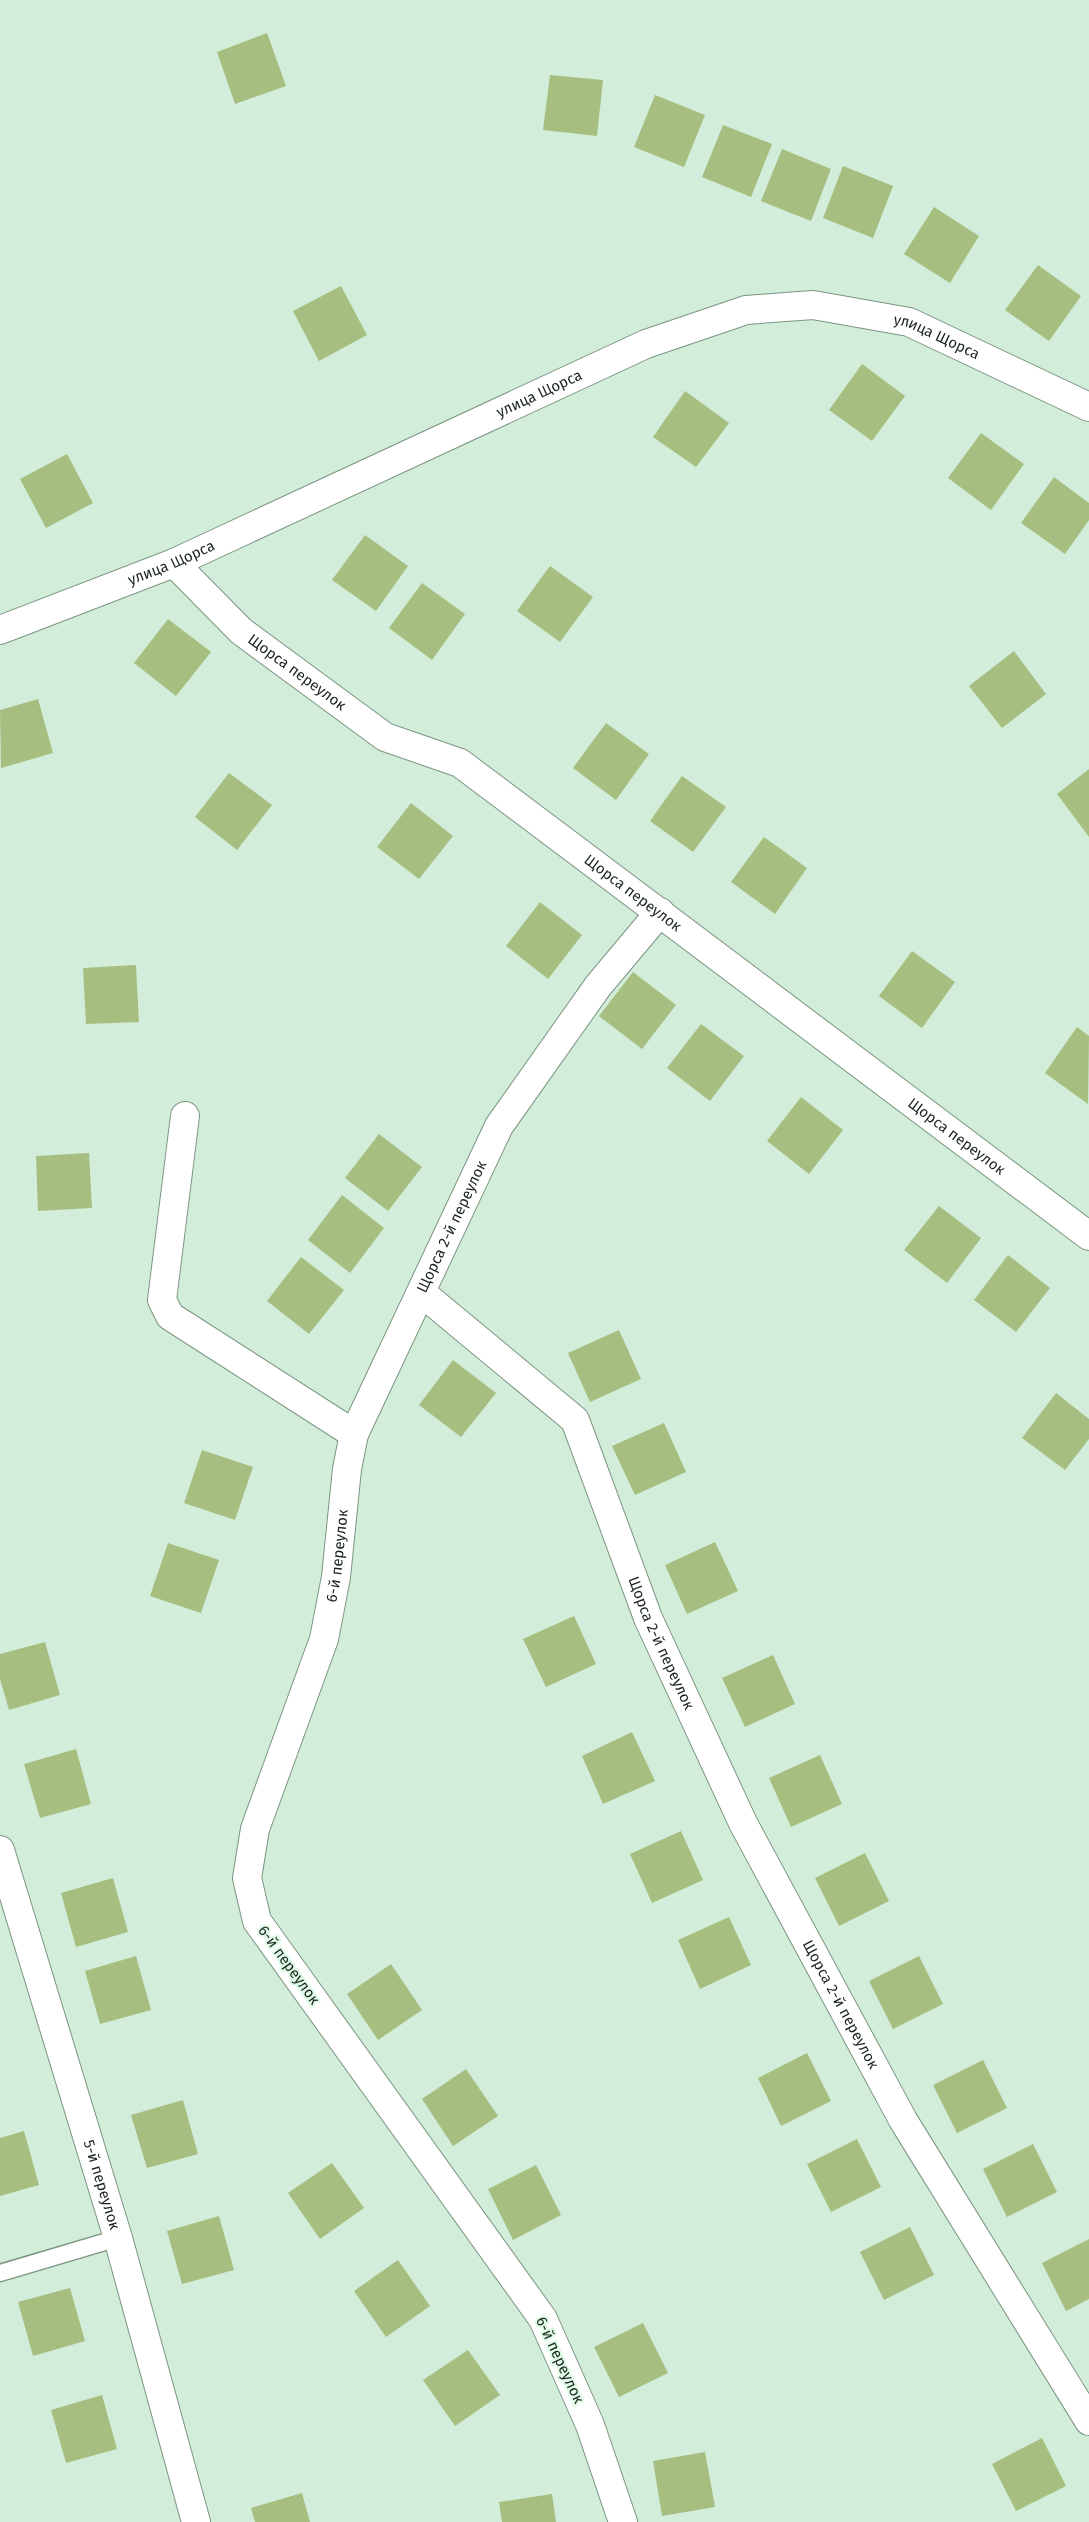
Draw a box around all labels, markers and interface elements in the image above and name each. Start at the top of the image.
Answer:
street label: улица Щорса [892,310,983,363]
street label: улица Щорса [493,366,585,421]
street label: улица Щорса [125,536,218,589]
street label: Щорса переулок [244,630,350,714]
street label: Щорса переулок [581,851,685,936]
street label: Щорса переулок [904,1094,1009,1179]
street label: Щорса 2-й переулок [413,1158,490,1296]
street label: 6-й переулок [322,1508,352,1604]
street label: Щорса 2-й переулок [624,1574,698,1713]
street label: 6-й переулок [254,1922,324,2008]
street label: Щорса 2-й переулок [799,1937,883,2072]
street label: 5-й переулок [80,2138,124,2232]
street label: 6-й переулок [532,2314,588,2406]

